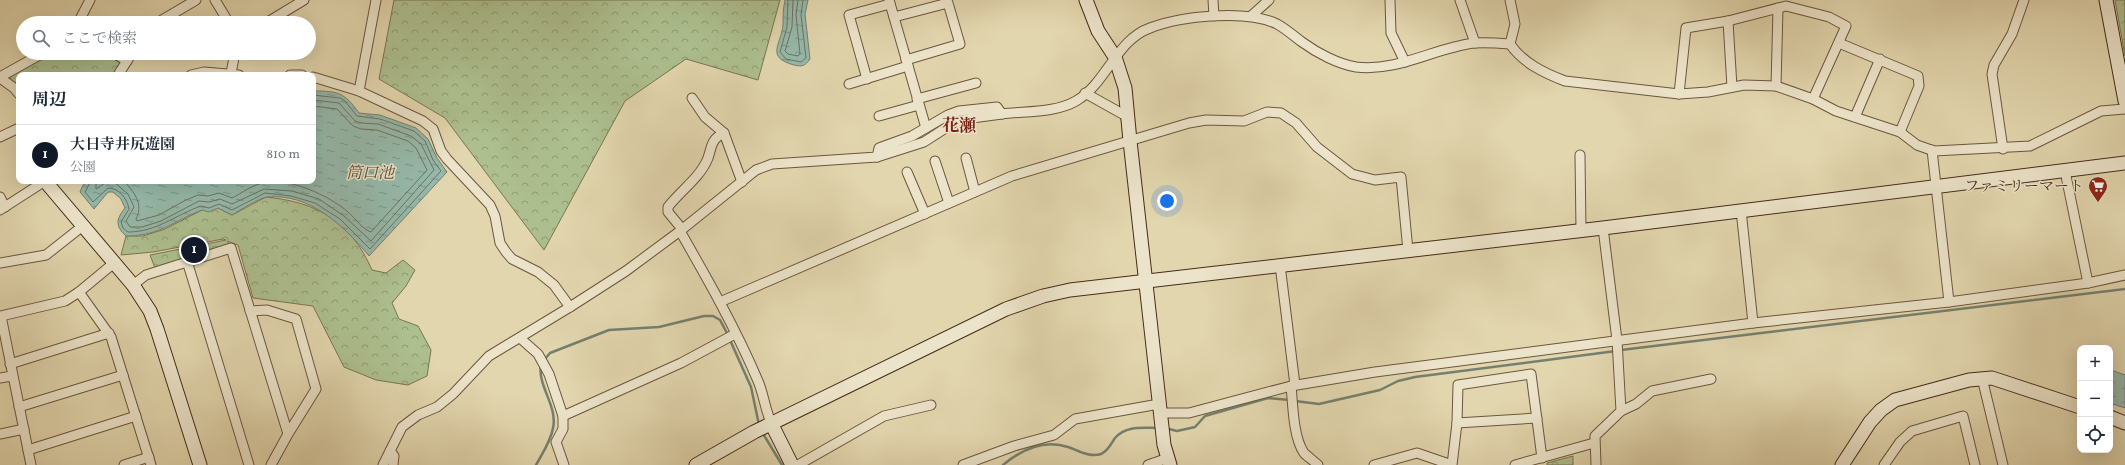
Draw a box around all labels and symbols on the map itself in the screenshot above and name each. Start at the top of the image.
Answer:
district label: 花瀬 [942,115,976,138]
water label: 筒口池 [346,163,396,185]
supermarket icon: ファミリーマート [2087,175,2109,203]
place label: ファミリーマート [1964,177,2084,198]
your location [1157,191,1177,211]
pin: 1 [181,235,207,265]

